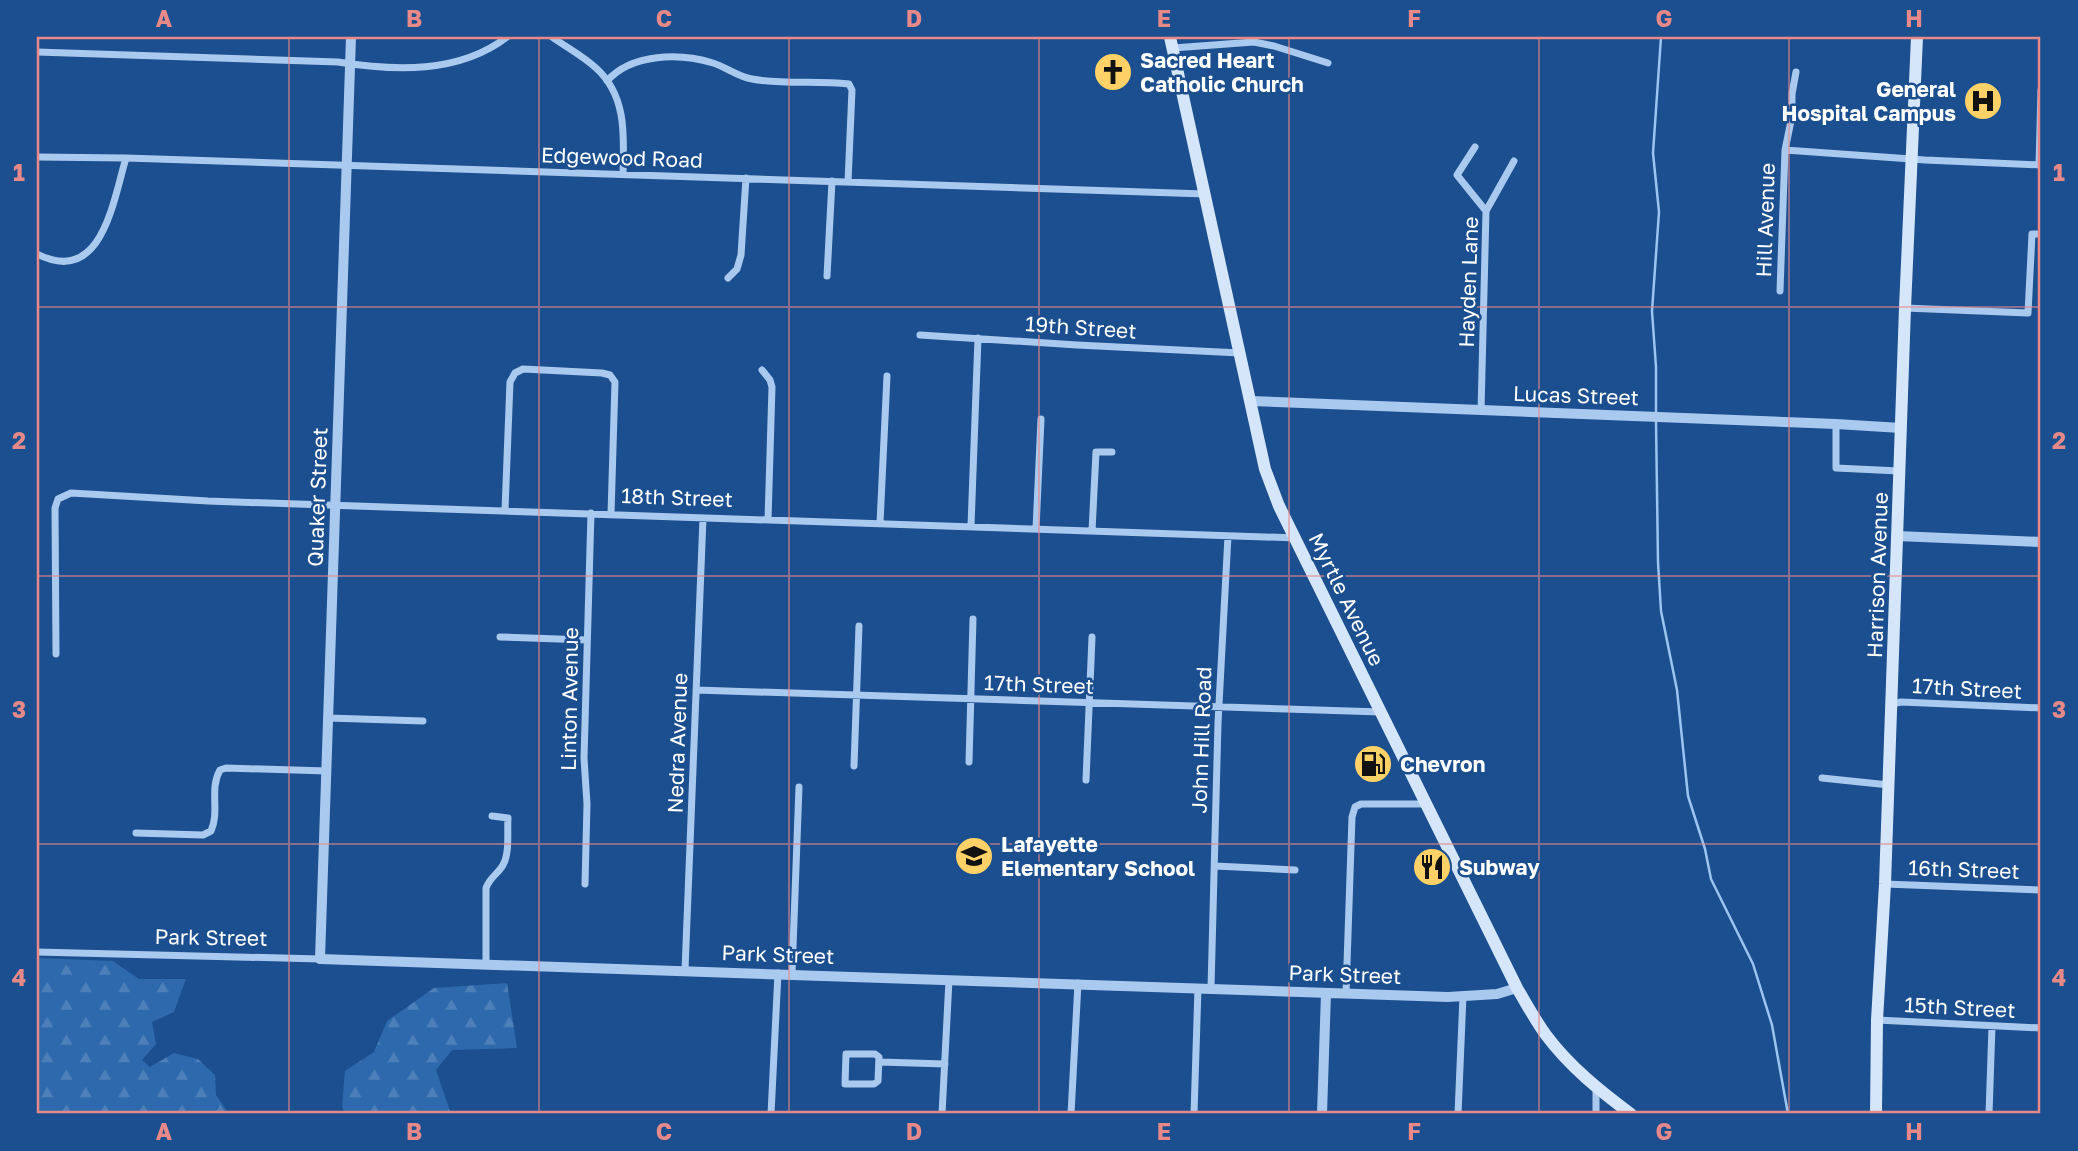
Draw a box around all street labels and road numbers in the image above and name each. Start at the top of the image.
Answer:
street label: Edgewood Road [541,141,703,173]
street label: Hill Avenue [1750,162,1780,278]
street label: Hayden Lane [1453,216,1483,348]
street label: 19th Street [1024,310,1138,344]
street label: Lucas Street [1513,380,1639,410]
street label: Quaker Street [302,427,332,567]
street label: 18th Street [621,482,733,512]
street label: Harrison Avenue [1861,492,1893,658]
street label: Myrtle Avenue [1304,528,1390,670]
street label: Linton Avenue [555,627,583,771]
street label: John Hill Road [1185,666,1217,814]
street label: 17th Street [984,669,1094,699]
street label: Nedra Avenue [662,672,692,814]
street label: 17th Street [1911,672,2023,704]
street label: 16th Street [1908,854,2020,884]
street label: Park Street [154,923,268,951]
street label: Park Street [721,939,835,969]
street label: Park Street [1288,959,1402,989]
street label: 15th Street [1904,991,2016,1023]

